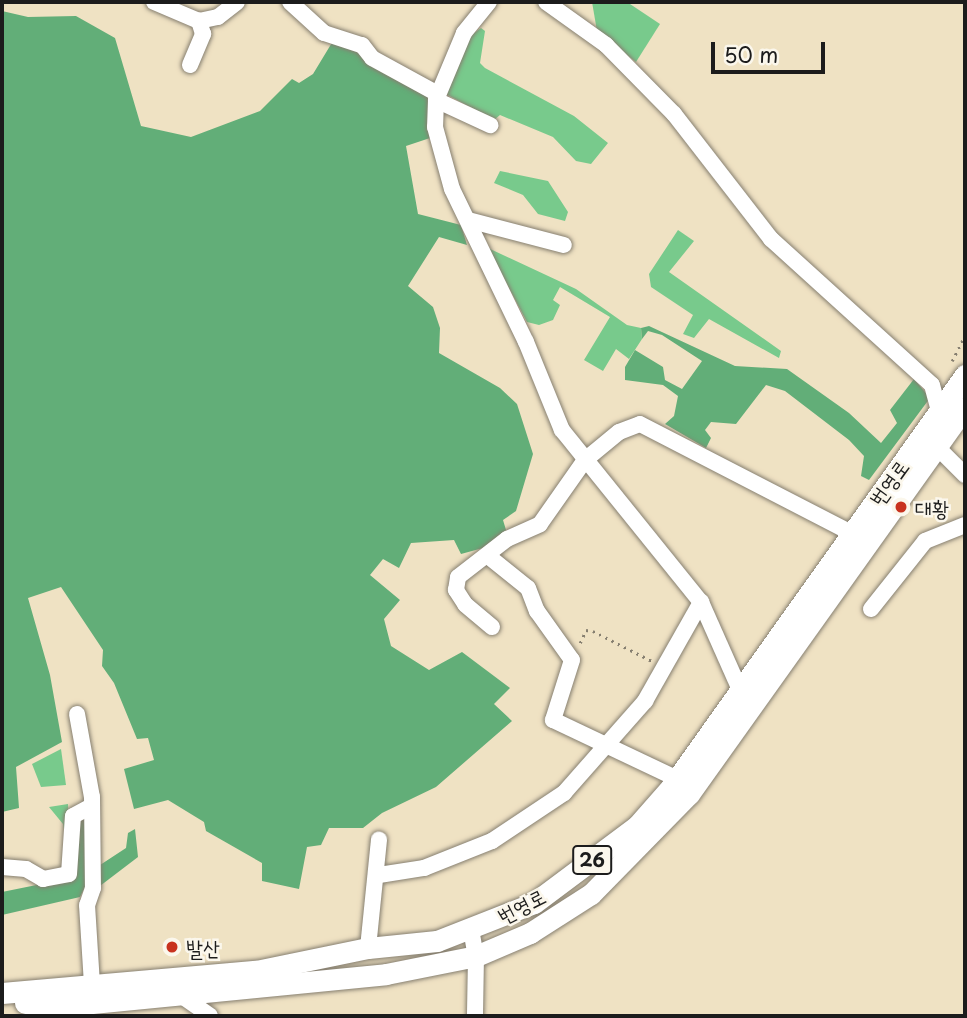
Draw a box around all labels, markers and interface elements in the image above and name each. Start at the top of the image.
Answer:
scale bar [715,28,829,72]
text: 50 m [724,38,778,70]
street label: 번영로 [863,454,913,510]
place label: 대황 [915,494,949,520]
marker: 대황 [893,499,909,515]
road number: 26 [571,845,613,876]
street label: 번영로 [493,882,549,928]
place label: 발산 [186,934,220,960]
marker: 발산 [164,939,180,955]

